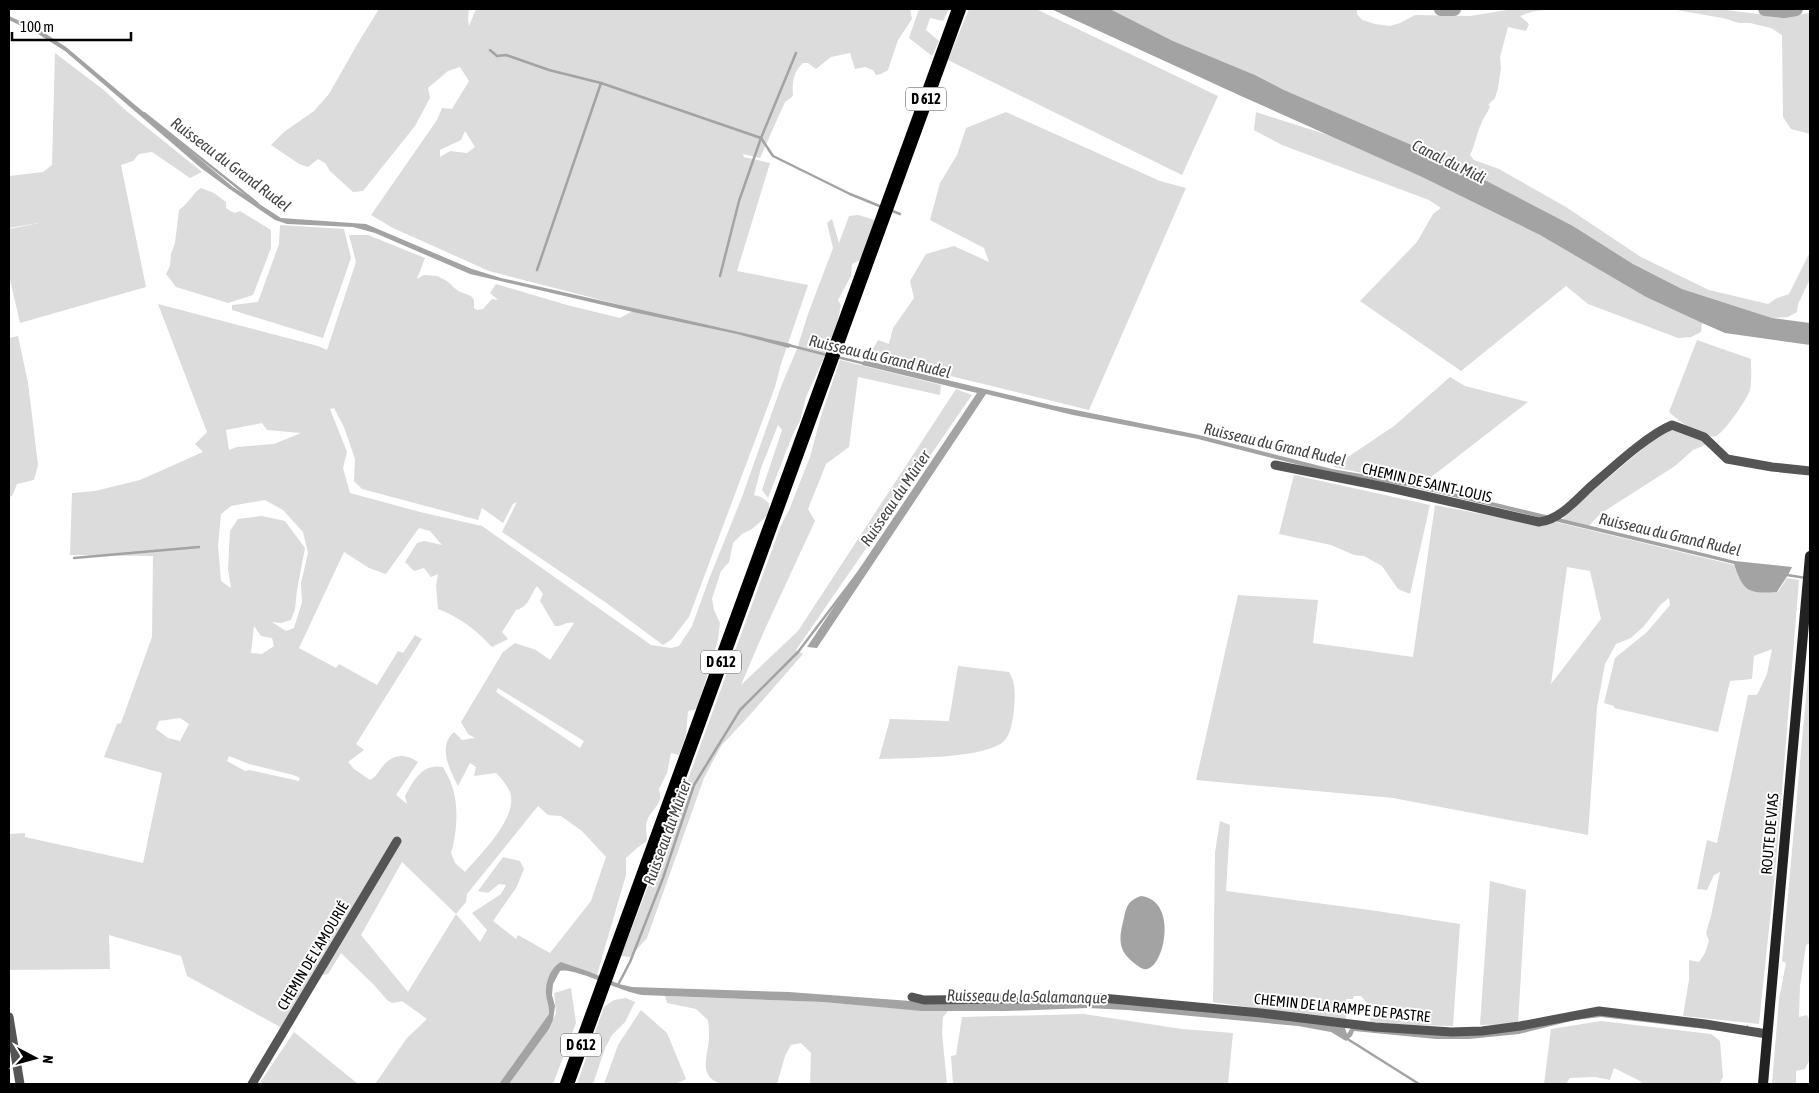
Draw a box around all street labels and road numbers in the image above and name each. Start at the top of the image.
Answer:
road number: D 612 [906,88,946,110]
street label: CHEMIN DE SAINT-LOUIS [1361,459,1494,506]
road number: D 612 [701,650,741,674]
street label: ROUTE DE VIAS [1757,793,1782,875]
street label: CHEMIN DE L'AMOURIÉ [273,898,352,1013]
street label: CHEMIN DE LA RAMPE DE PASTRE [1253,990,1432,1025]
road number: D 612 [561,1034,601,1056]

